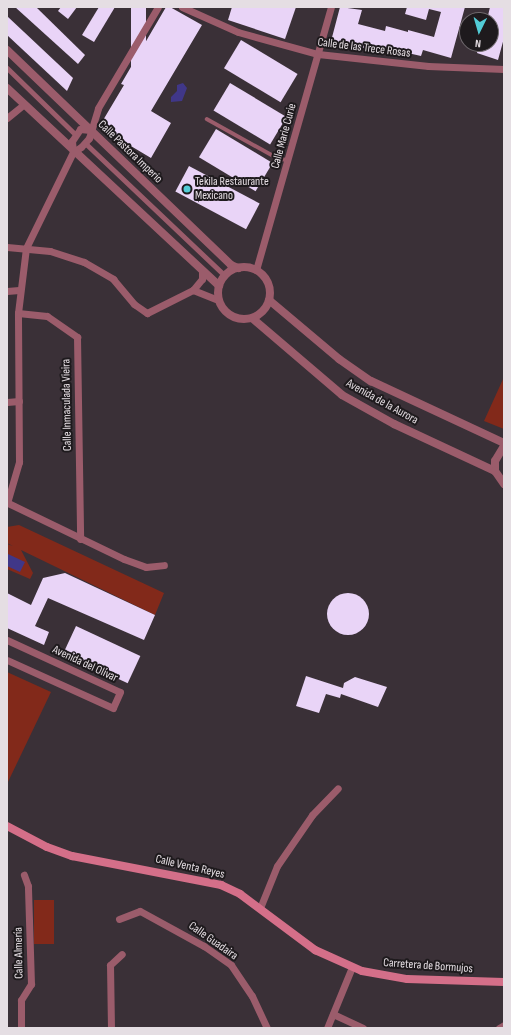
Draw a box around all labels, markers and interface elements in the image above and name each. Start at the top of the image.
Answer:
north arrow [459,12,499,52]
street label: Calle de las Trece Rosas [317,35,411,61]
text: N [475,37,481,50]
street label: Calle Marie Curie [268,102,300,170]
street label: Calle Pastora Imperio [95,118,165,186]
place label: Tekila Restaurante Mexicano [195,175,269,203]
marker: Tekila Restaurante Mexicano [182,184,192,194]
street label: Calle Inmaculada Vieira [59,359,75,451]
street label: Avenida de la Aurora [344,376,420,428]
street label: Avenida del Olivar [50,643,120,685]
street label: Calle Venta Reyes [154,852,226,882]
street label: Calle Guadaira [186,919,240,963]
street label: Calle Almería [11,927,27,979]
street label: Carretera de Bormujos [383,956,473,976]

